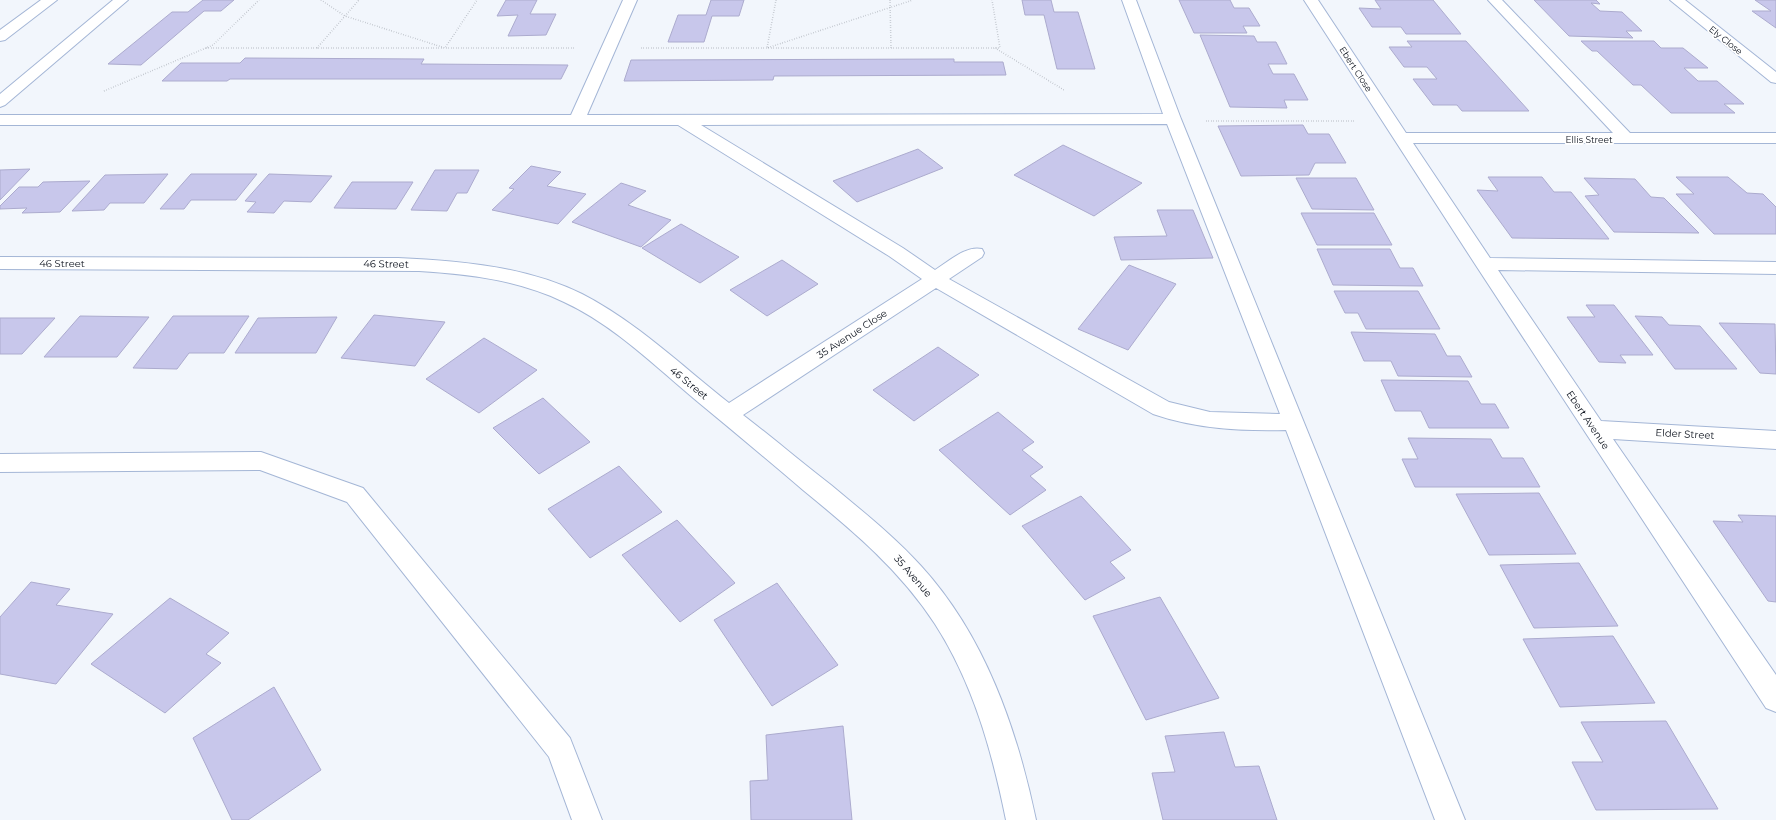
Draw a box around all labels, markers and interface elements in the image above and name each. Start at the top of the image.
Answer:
street label: Ely Close [1707,23,1745,57]
street label: Ebert Close [1337,44,1375,94]
street label: Ellis Street [1565,134,1613,145]
street label: 46 Street [39,257,85,270]
street label: 46 Street [363,257,409,271]
street label: 35 Avenue Close [814,306,890,362]
street label: 46 Street [667,364,711,402]
street label: Ebert Avenue [1564,388,1612,452]
street label: Elder Street [1655,426,1715,442]
street label: 35 Avenue [891,552,935,600]

